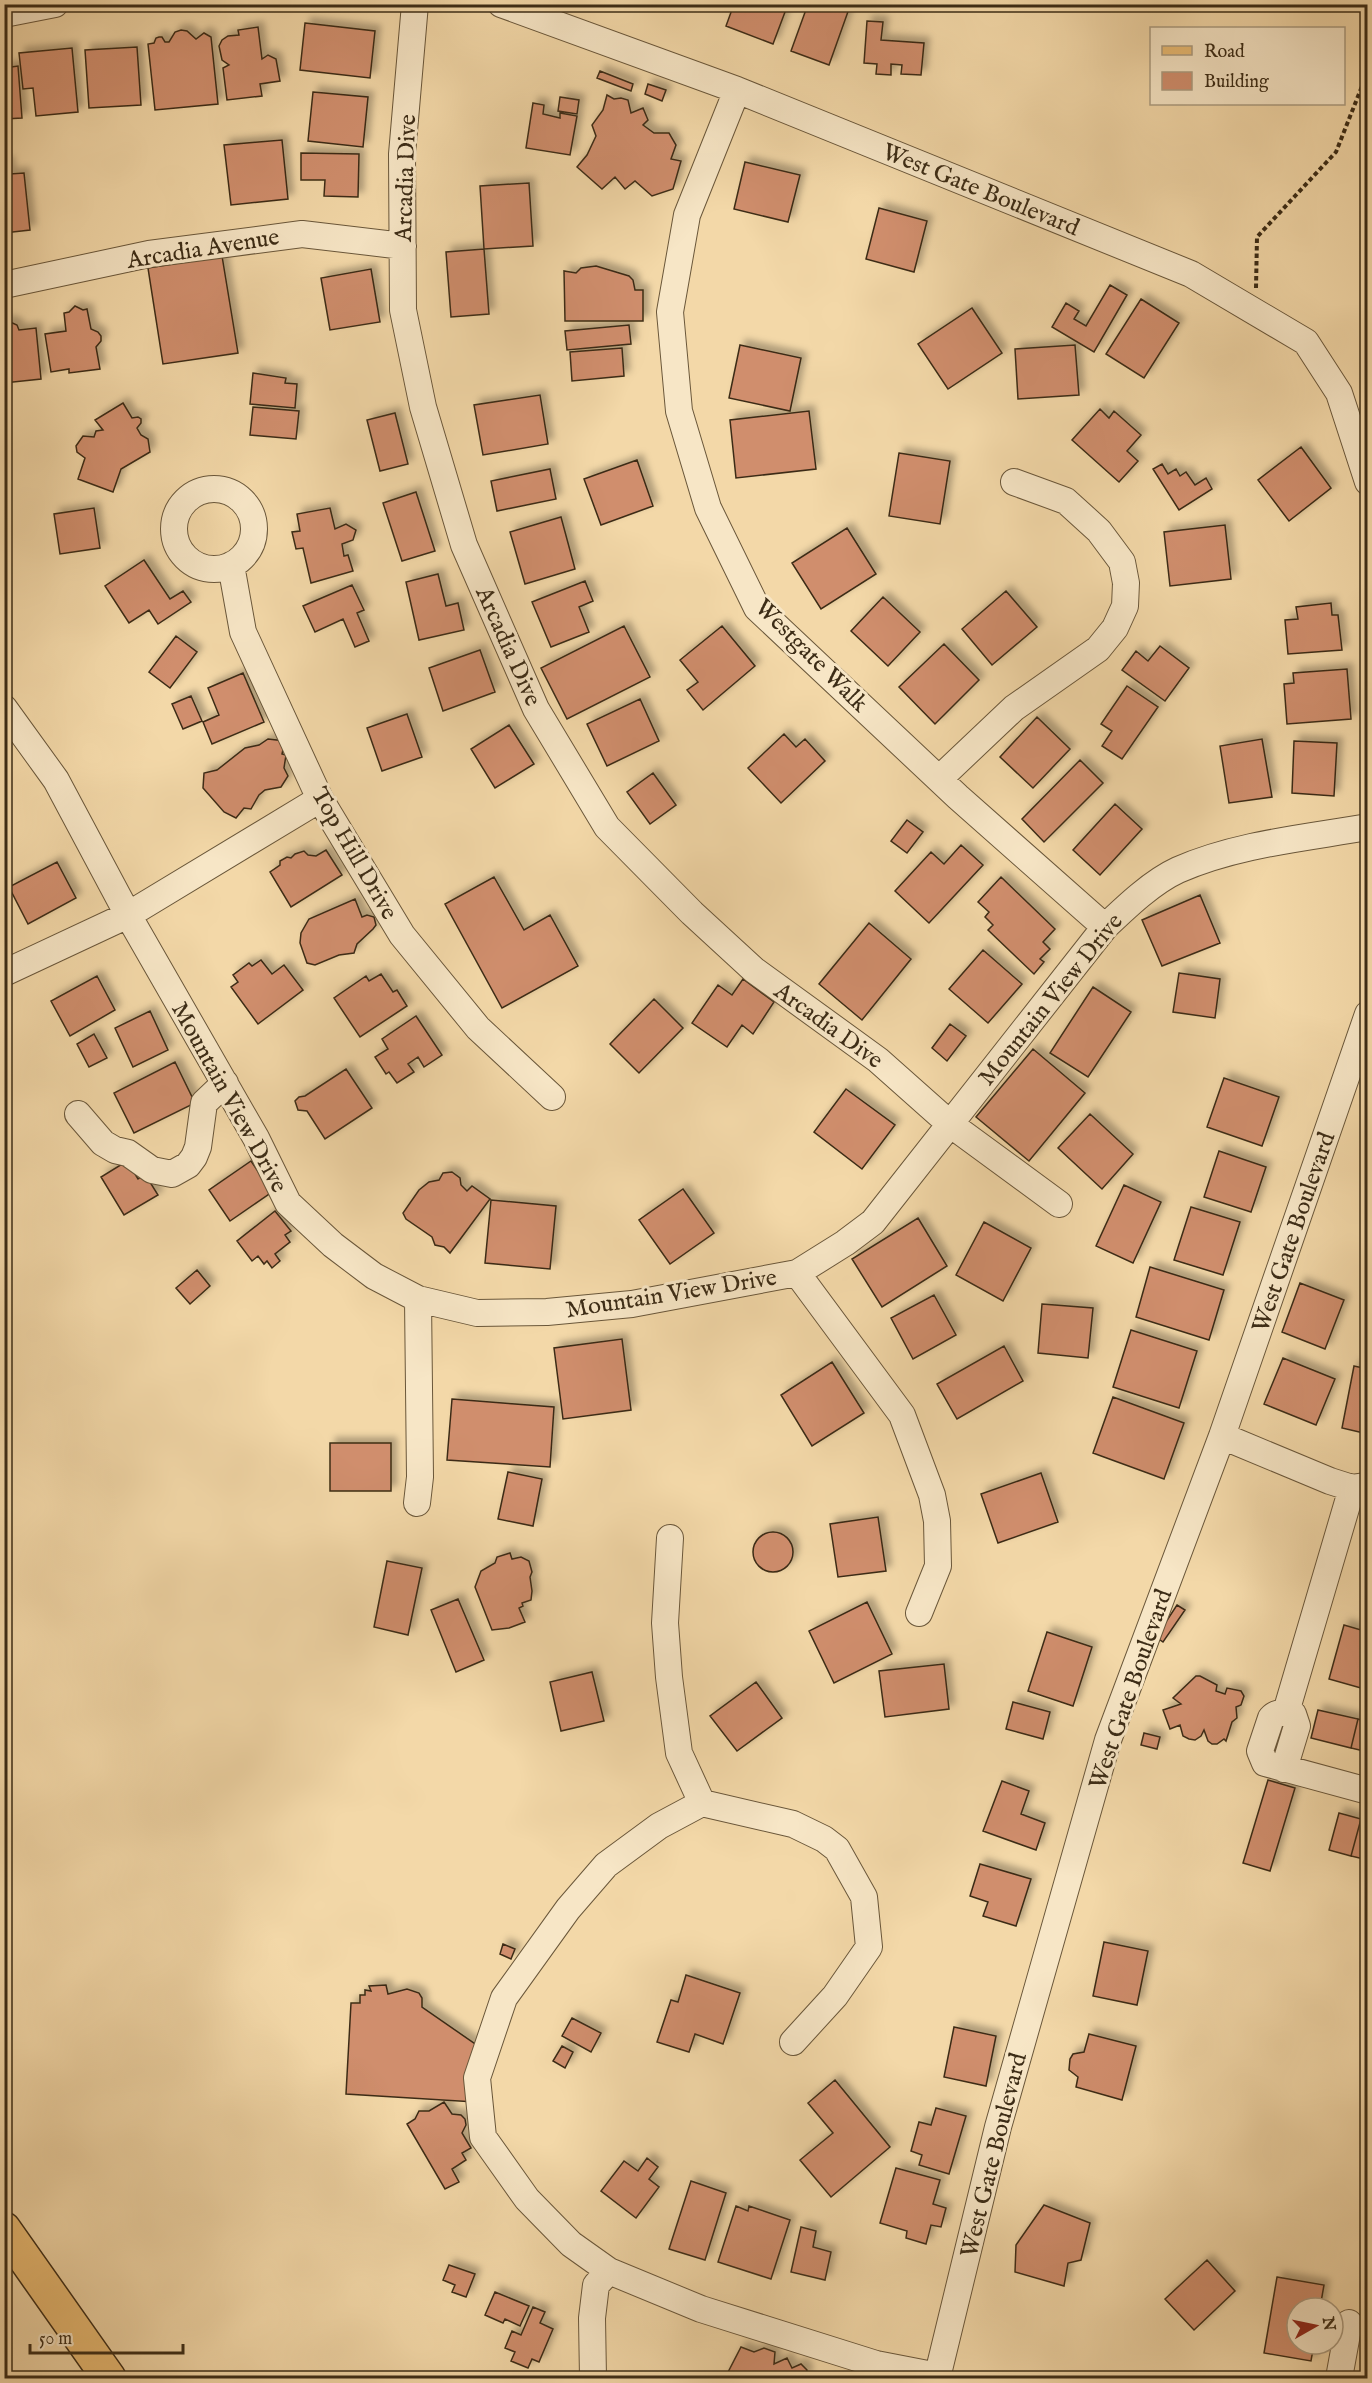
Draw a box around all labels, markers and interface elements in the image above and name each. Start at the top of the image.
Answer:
legend [1150,27,1345,105]
text: Road [1204,41,1245,64]
text: Building [1204,71,1269,94]
street label: Arcadia Dive [389,114,424,243]
street label: West Gate Boulevard [877,137,1084,244]
street label: Arcadia Avenue [124,222,282,277]
street label: Arcadia Dive [467,581,548,711]
street label: Westgate Walk [747,593,874,720]
street label: Top Hill Drive [303,782,404,926]
street label: Mountain View Drive [972,907,1130,1093]
street label: Arcadia Dive [767,976,889,1076]
street label: Mountain View Drive [163,997,294,1199]
street label: West Gate Boulevard [1246,1128,1343,1337]
street label: Mountain View Drive [563,1262,779,1326]
street label: West Gate Boulevard [1083,1585,1180,1794]
street label: West Gate Boulevard [954,2050,1035,2261]
north arrow [1285,2296,1345,2356]
text: N [1317,2315,1339,2333]
scale bar [30,2317,183,2355]
text: 50 m [39,2328,72,2351]

